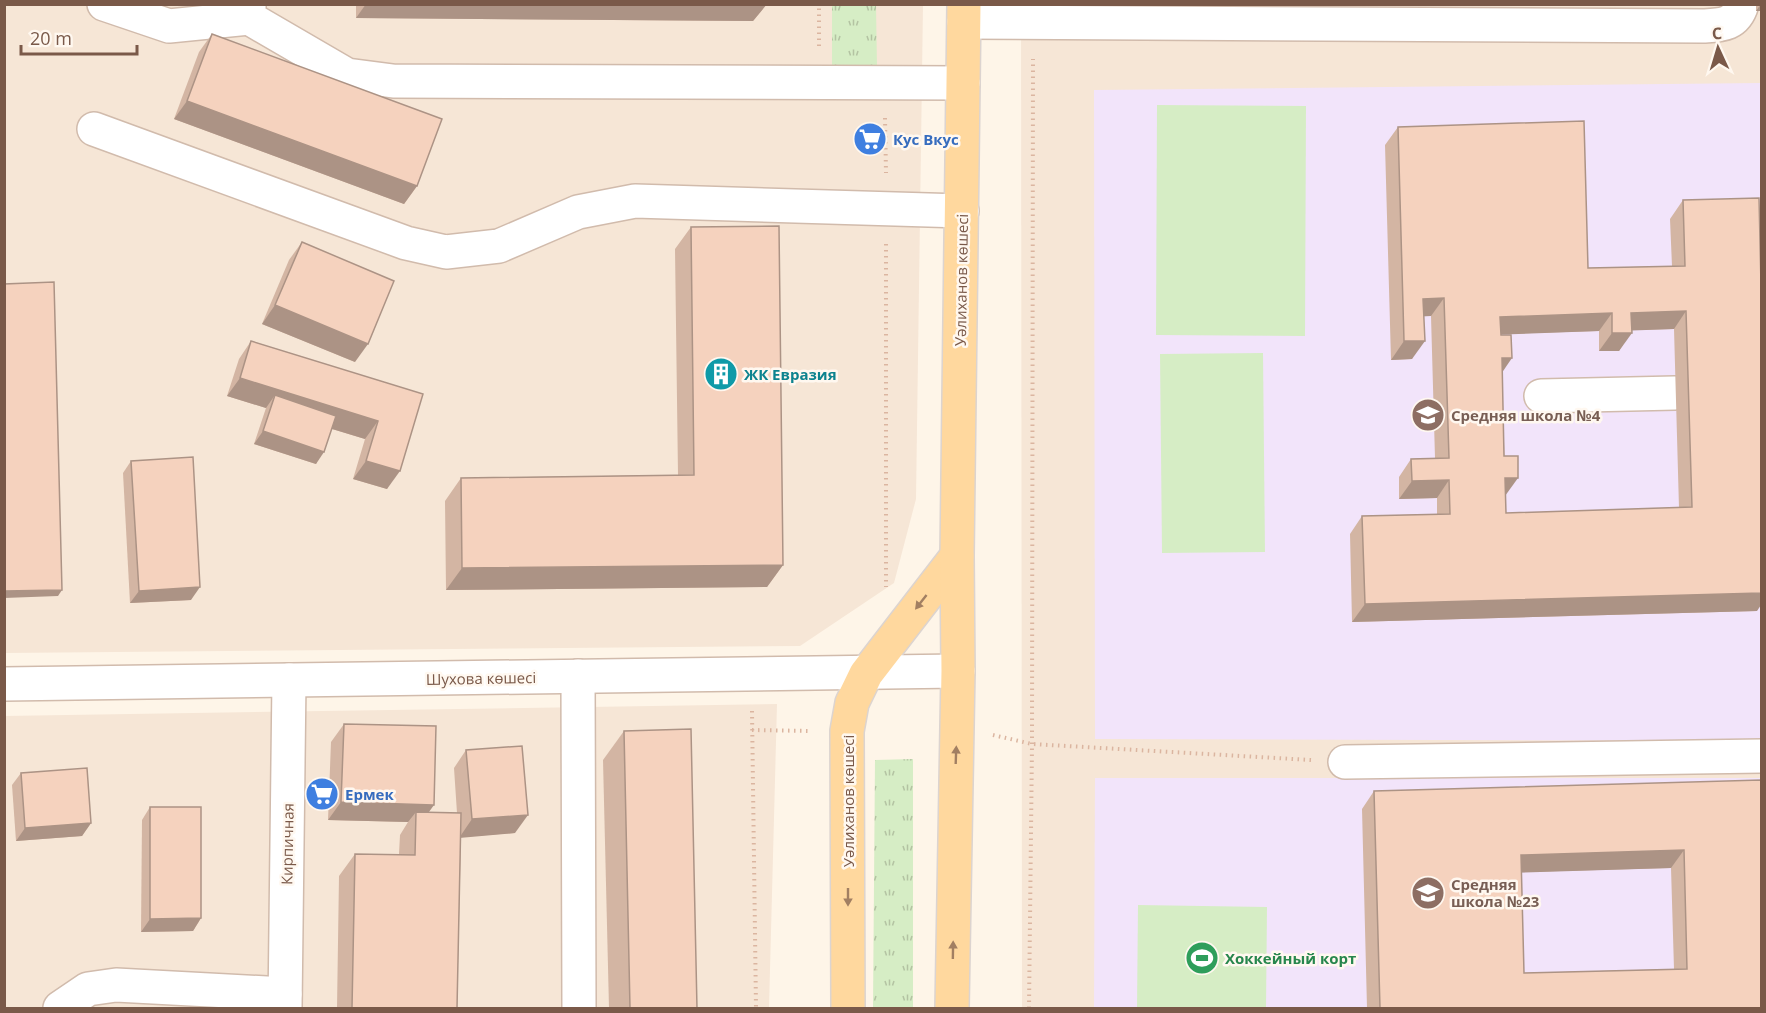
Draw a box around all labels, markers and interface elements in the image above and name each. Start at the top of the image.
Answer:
scale bar [21,18,136,56]
north arrow [1688,18,1748,78]
text: С [1711,22,1723,44]
text: 20 m [30,26,72,50]
supermarket icon: Кус Вкус [852,121,888,157]
place label: Кус Вкус [893,129,959,149]
street label: Уәлиханов көшесі [950,214,972,346]
building icon: ЖК Евразия [703,356,739,392]
place label: ЖК Евразия [744,364,837,384]
school or university icon: Средняя школа №4 [1410,397,1446,433]
place label: Средняя школа №4 [1451,405,1601,425]
one-way arrow [915,594,927,610]
street label: Шухова көшесі [426,667,536,689]
street label: Уәлиханов көшесі [838,735,858,867]
one-way arrow [951,746,961,765]
supermarket icon: Ермек [304,776,340,812]
place label: Ермек [345,784,394,804]
street label: Кирпичная [276,803,298,885]
place label: Средняя школа №23 [1451,874,1539,911]
school or university icon: Средняя школа №23 [1410,875,1446,911]
one-way arrow [843,887,853,906]
sports icon: Хоккейный корт [1184,940,1220,976]
one-way arrow [948,941,958,960]
place label: Хоккейный корт [1225,948,1356,968]

